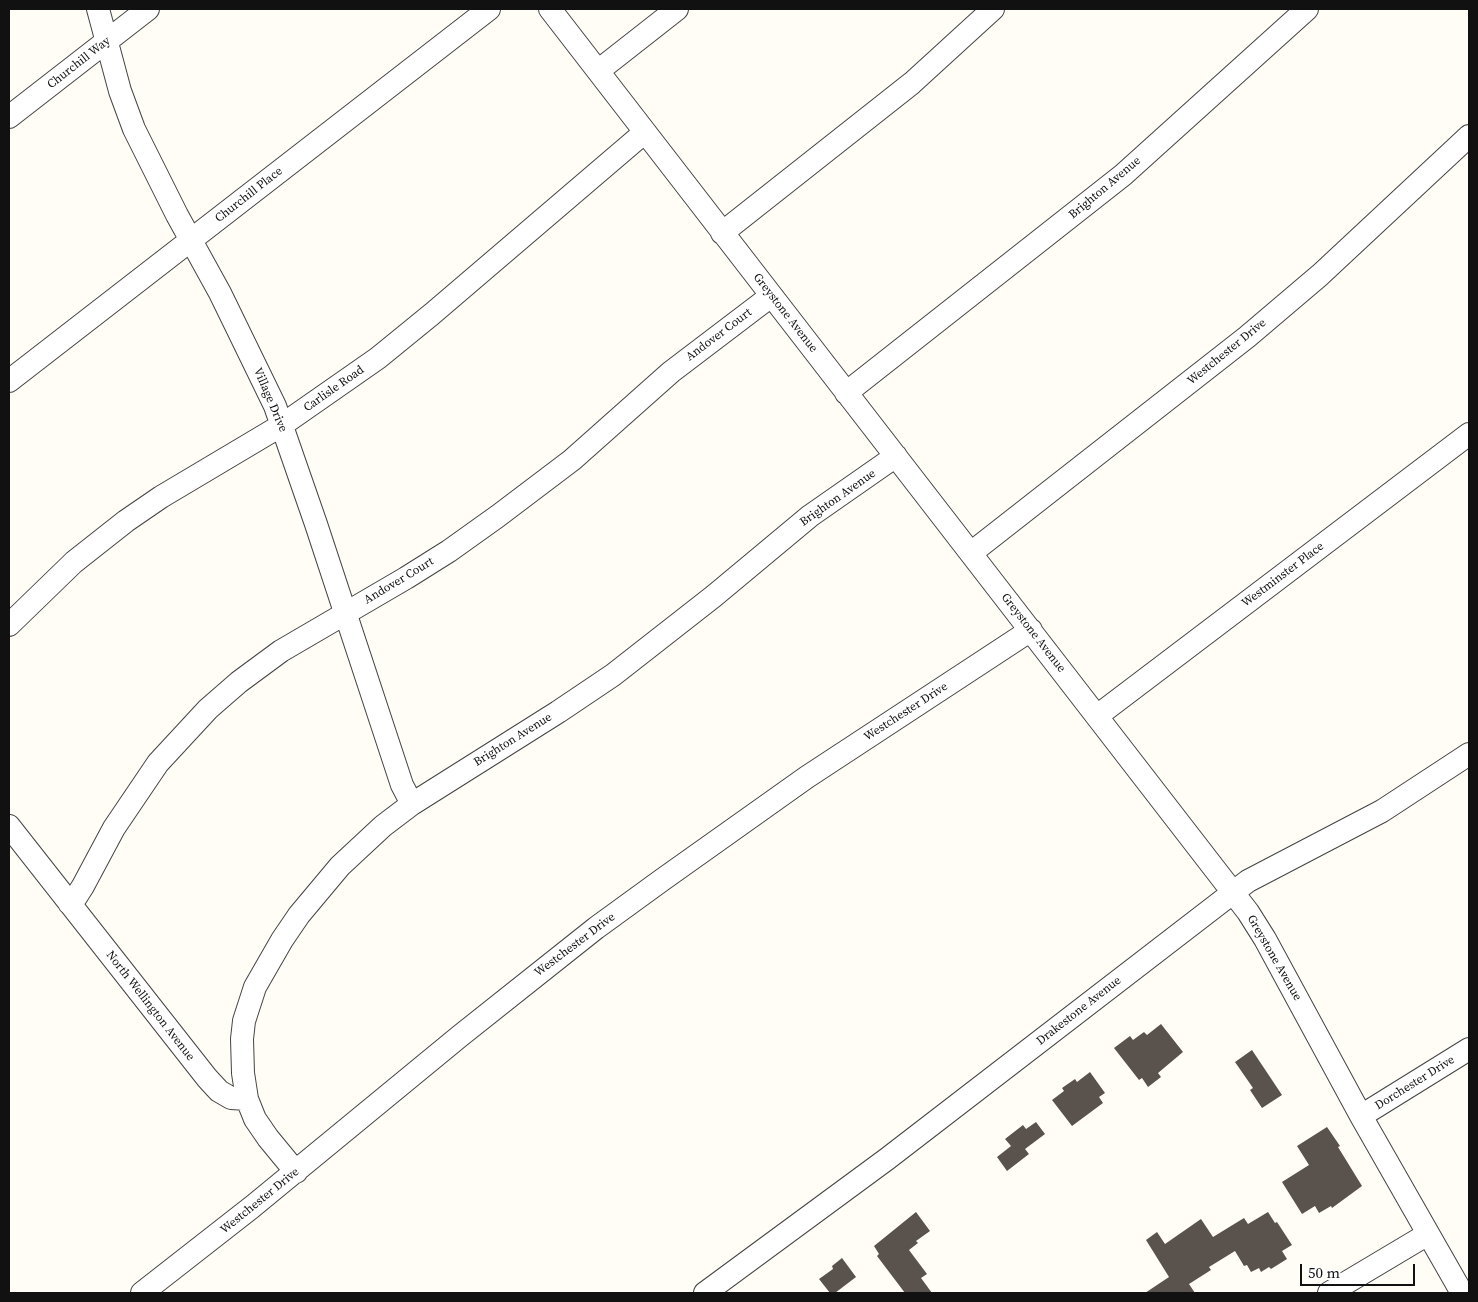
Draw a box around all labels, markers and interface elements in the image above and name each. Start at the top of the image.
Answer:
street label: Churchill Way [45,34,113,92]
street label: Brighton Avenue [1066,154,1144,222]
street label: Churchill Place [212,164,286,226]
street label: Greystone Avenue [750,271,820,355]
street label: Andover Court [683,306,755,364]
street label: Westchester Drive [1185,316,1269,388]
street label: Carlisle Road [301,363,367,415]
street label: Village Drive [250,366,290,434]
street label: Brighton Avenue [797,466,879,530]
street label: Westminster Place [1239,539,1327,611]
street label: Andover Court [362,555,436,607]
street label: Greystone Avenue [998,591,1068,675]
street label: Westchester Drive [861,680,951,744]
street label: Brighton Avenue [471,710,555,770]
street label: Westchester Drive [532,910,618,980]
street label: Greystone Avenue [1244,913,1304,1003]
street label: North Wellington Avenue [103,948,197,1064]
street label: Drakestone Avenue [1034,974,1124,1048]
street label: Dorchester Drive [1373,1053,1457,1113]
street label: Westchester Drive [218,1165,302,1237]
scale bar [1303,1254,1418,1286]
text: 50 m [1308,1262,1340,1283]

